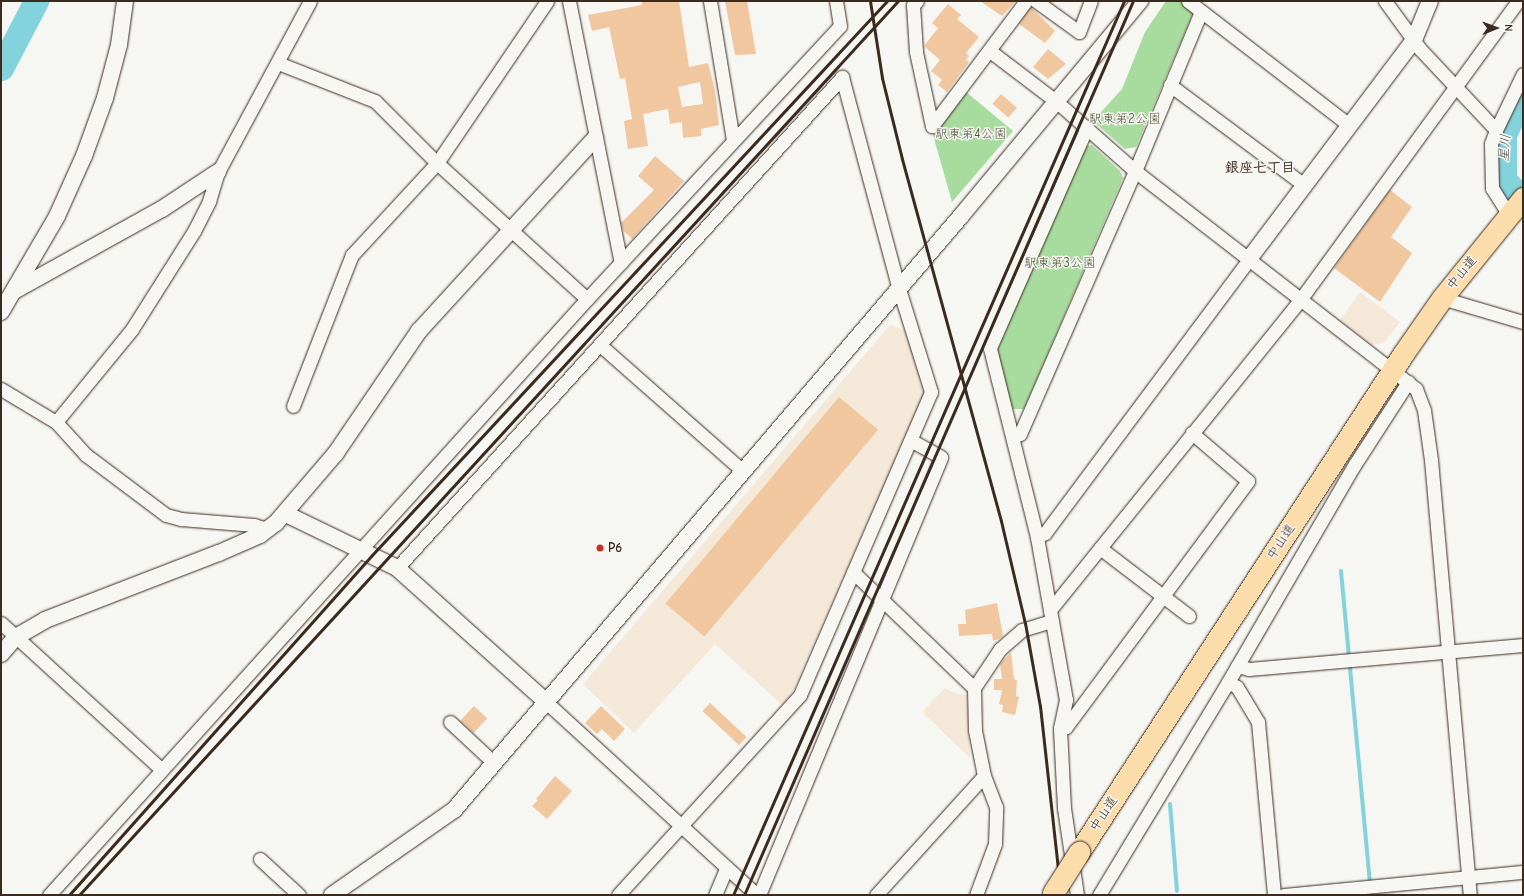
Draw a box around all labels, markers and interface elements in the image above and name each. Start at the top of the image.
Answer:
north arrow [1476,8,1516,48]
text: N [1502,24,1515,31]
park label: 駅東第2公園 [1089,111,1161,127]
park label: 駅東第4公園 [935,126,1007,142]
water label: 星川 [1495,133,1515,163]
district label: 銀座七丁目 [1225,160,1295,176]
street label: 中山道 [1444,253,1480,293]
park label: 駅東第3公園 [1024,255,1096,271]
street label: 中山道 [1264,521,1298,563]
place label: P6 [608,540,622,556]
marker: P6 [595,543,605,553]
street label: 中山道 [1087,793,1121,835]

